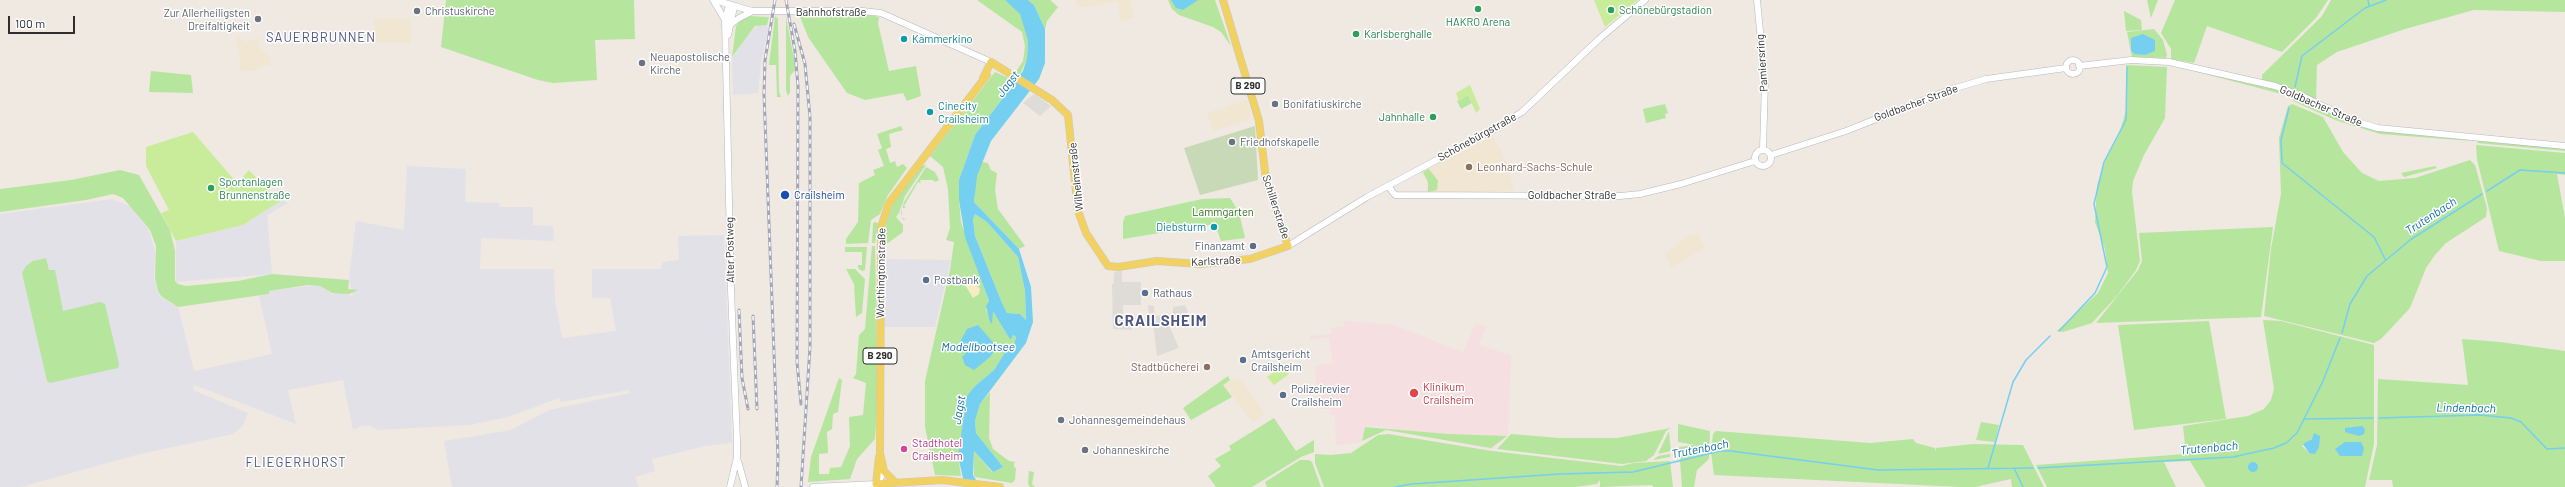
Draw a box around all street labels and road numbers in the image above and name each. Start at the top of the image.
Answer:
street label: Bahnhofstraße [796,5,866,19]
street label: Pamiersring [1753,34,1771,92]
road number: B 290 [1231,78,1265,94]
street label: Goldbacher Straße [1872,82,1960,124]
street label: Goldbacher Straße [2278,83,2364,129]
street label: Schönebürgstraße [1435,110,1519,164]
street label: Wilhelmstraße [1066,142,1086,212]
street label: Schillerstraße [1259,173,1293,241]
street label: Goldbacher Straße [1528,188,1616,202]
street label: Alter Postweg [723,217,737,283]
street label: Worthingtonstraße [874,228,888,318]
street label: Karlstraße [1191,253,1241,269]
road number: B 290 [863,348,897,364]

